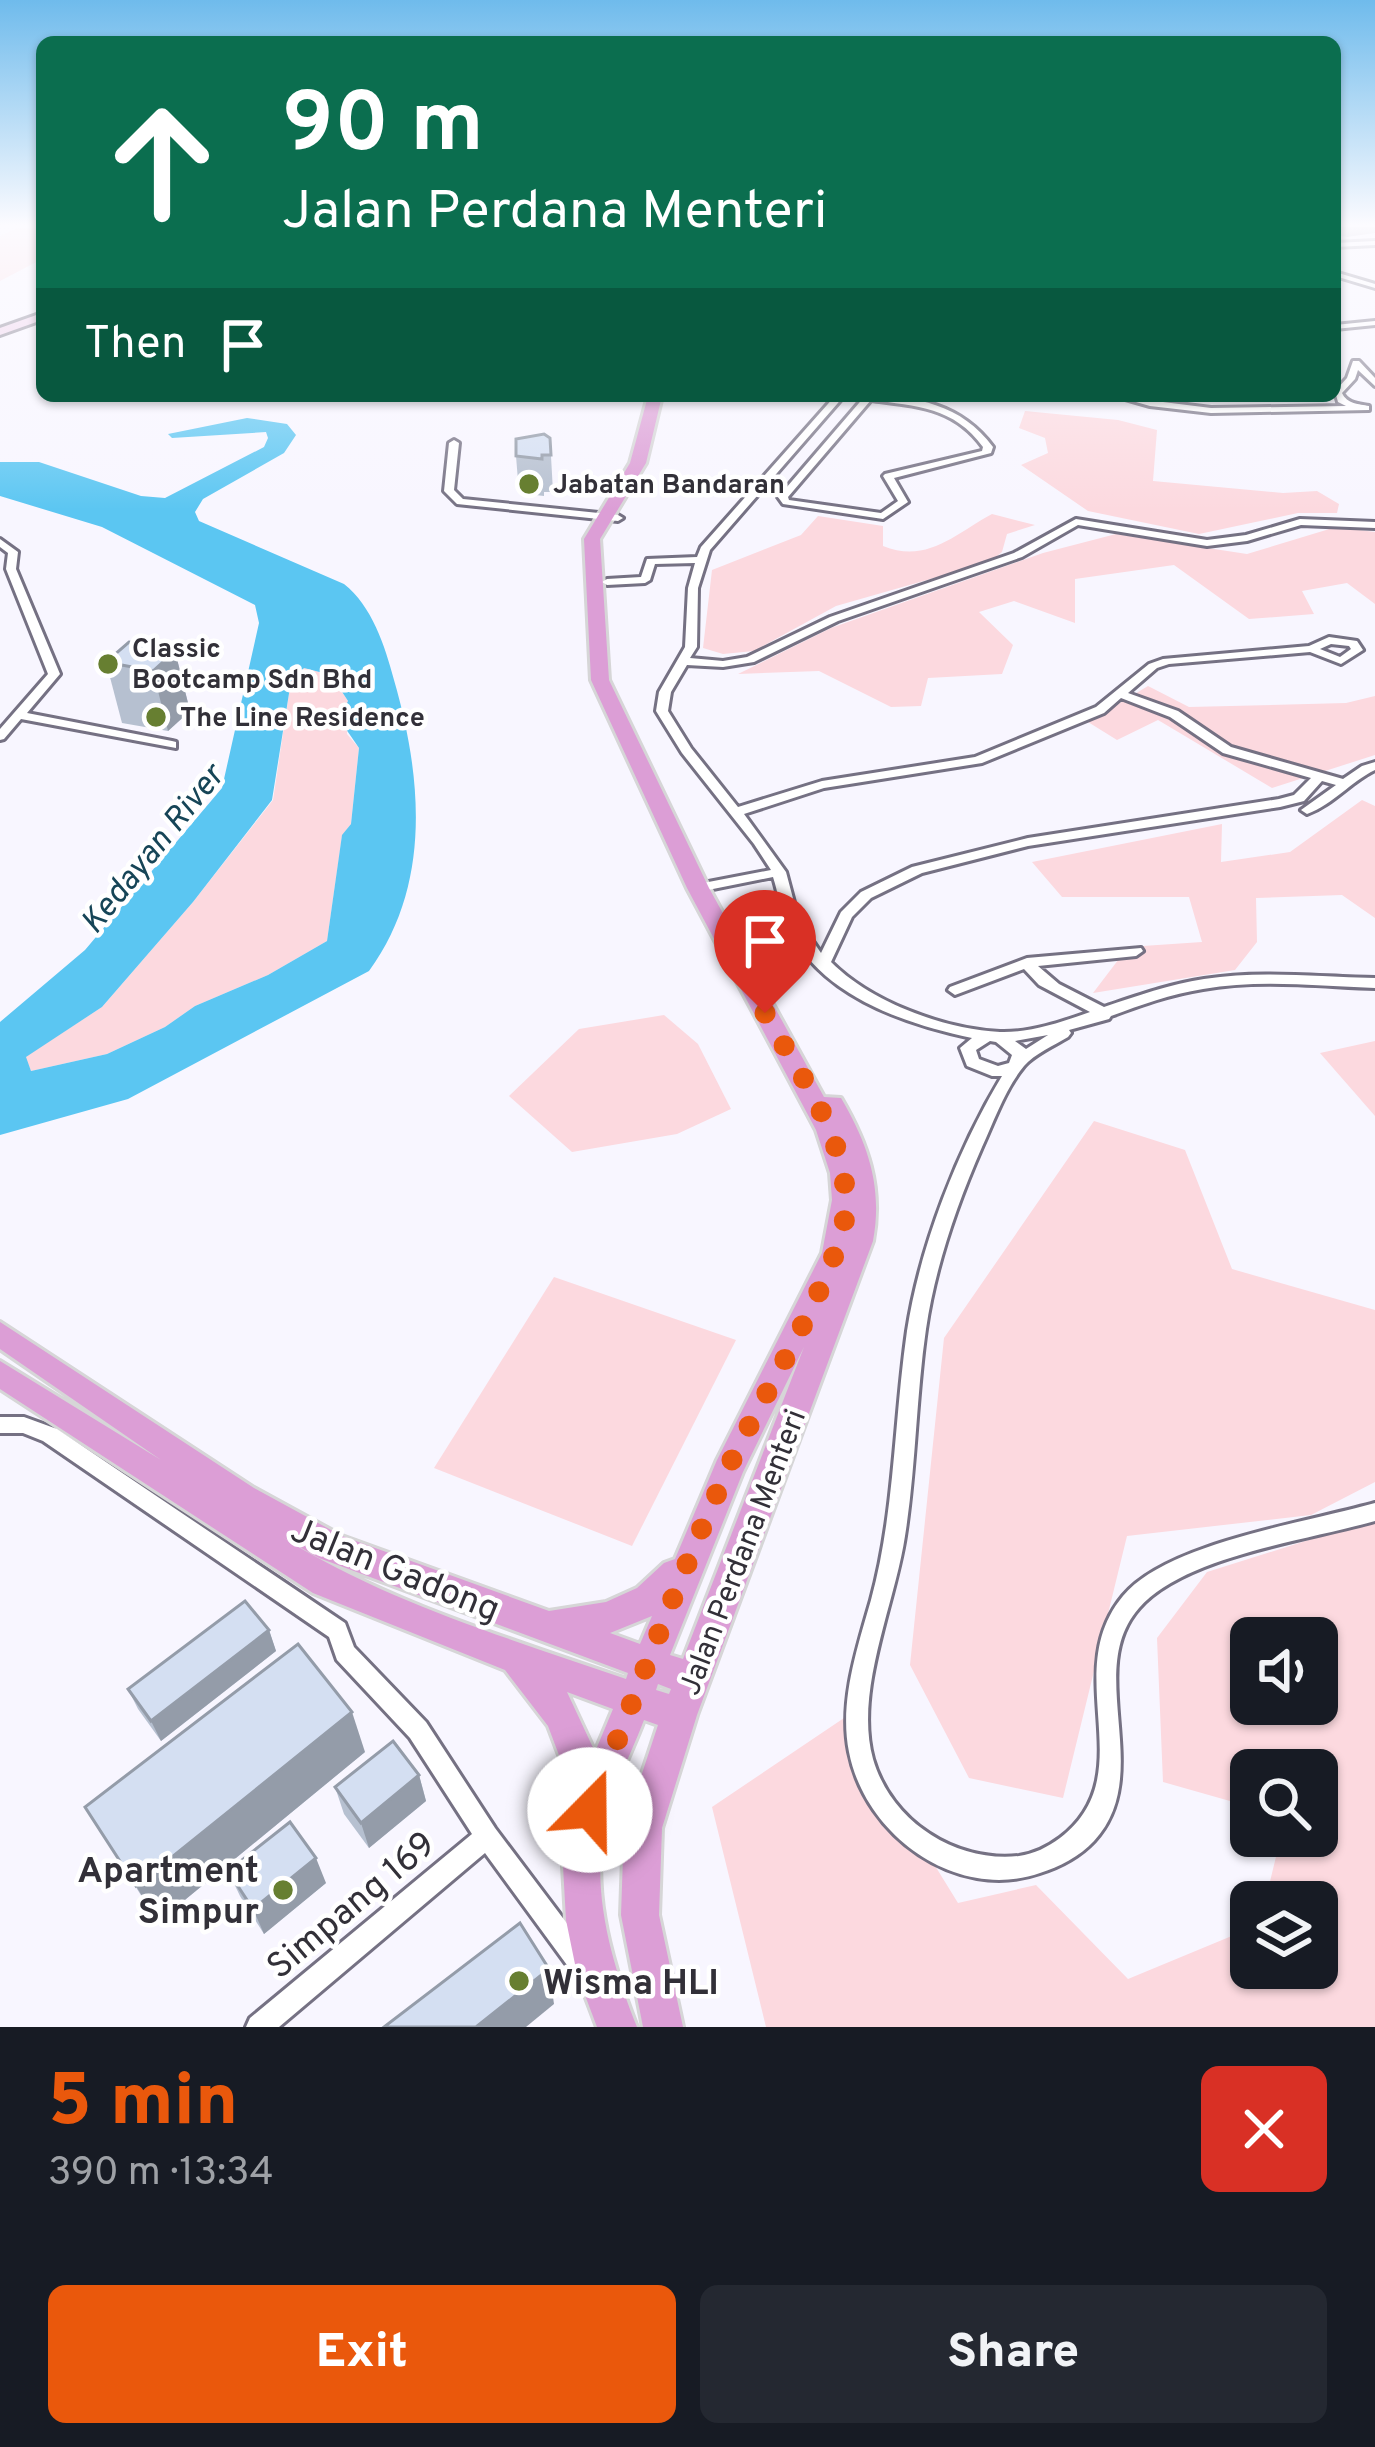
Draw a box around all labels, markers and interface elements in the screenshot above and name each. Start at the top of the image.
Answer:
text: 90 m [282,75,484,181]
icon: ahead [84,84,240,240]
text: Jalan Perdana Menteri [282,179,828,248]
icon: arrive [210,312,276,378]
text: Then [84,317,186,374]
place label: Jabatan Bandaran [553,469,785,503]
marker: Jabatan Bandaran [516,471,542,497]
place label: Classic Bootcamp Sdn Bhd [132,633,372,698]
marker: Classic Bootcamp Sdn Bhd [95,651,121,677]
place label: The Line Residence [180,702,425,736]
marker: The Line Residence [143,704,169,730]
water label: Kedayan River [73,756,237,944]
pin [714,890,816,1013]
icon: arrive [732,908,798,974]
street label: Jalan Perdana Menteri [673,1405,816,1701]
street label: Jalan Gadong [283,1509,506,1635]
map controls [1230,1617,1338,1989]
button: sound [1230,1617,1338,1725]
position arrow [527,1747,653,1873]
button: search [1230,1749,1338,1857]
street label: Simpang 169 [259,1823,446,1991]
place label: Apartment Simpur [77,1850,259,1937]
marker: Apartment Simpur [270,1877,296,1903]
button: layers [1230,1881,1338,1989]
place label: Wisma HLI [543,1962,719,2008]
marker: Wisma HLI [506,1968,532,1994]
text: 5 min [48,2059,238,2151]
button: close [1201,2066,1327,2192]
text: 390 m · 13:34 [48,2150,274,2199]
button: Exit [48,2285,676,2423]
button: Share [700,2285,1327,2423]

